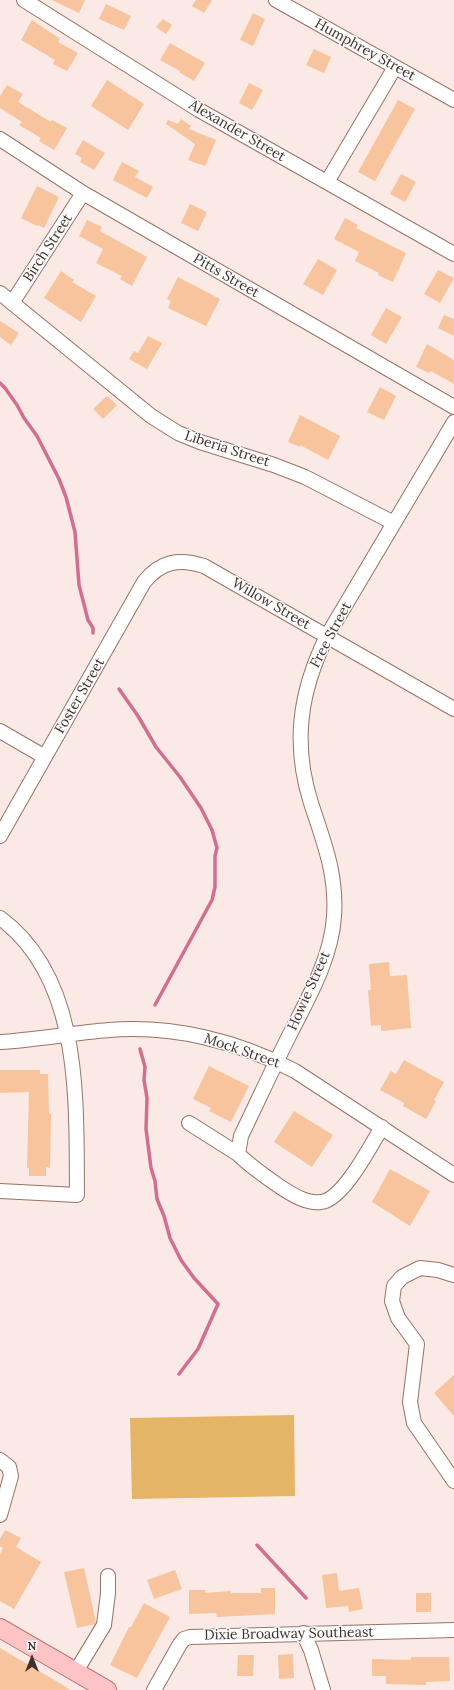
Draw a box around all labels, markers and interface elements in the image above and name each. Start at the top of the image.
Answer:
street label: Humphrey Street [312,15,418,85]
street label: Alexander Street [186,97,288,165]
street label: Birch Street [20,211,76,285]
street label: Pitts Street [190,250,262,302]
street label: Liberia Street [182,427,272,471]
street label: Willow Street [229,575,313,633]
street label: Free Street [307,599,355,671]
street label: Foster Street [52,655,108,737]
street label: Howie Street [284,949,334,1033]
street label: Mock Street [202,1030,282,1072]
street label: Dixie Broadway Southeast [204,1624,374,1644]
north arrow [12,1638,52,1678]
text: N [28,1639,36,1653]

